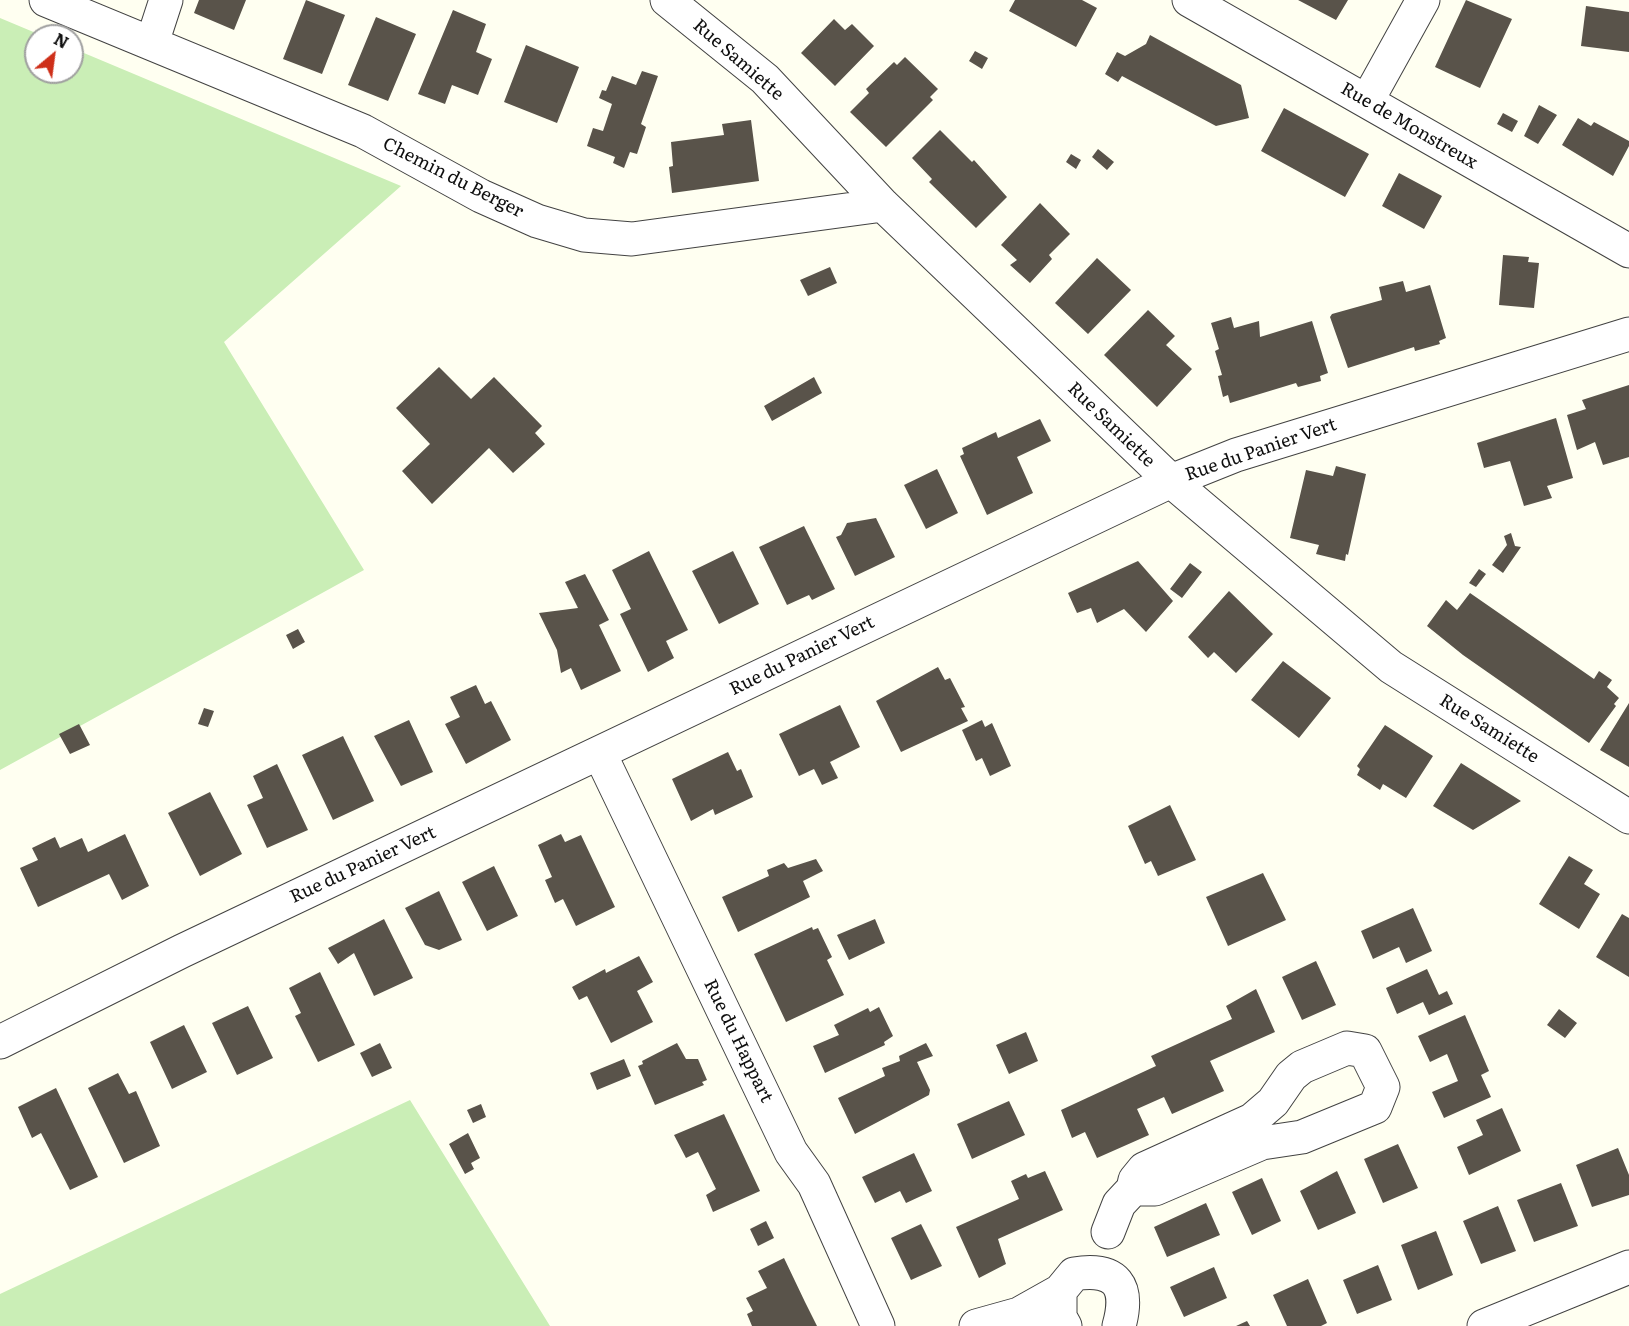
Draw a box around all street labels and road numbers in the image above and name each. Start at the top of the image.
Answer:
street label: Rue Samiette [688,15,788,105]
street label: Rue de Monstreux [1337,78,1481,174]
street label: Chemin du Berger [379,133,527,223]
street label: Rue Samiette [1063,378,1159,472]
street label: Rue du Panier Vert [1183,414,1339,486]
street label: Rue du Panier Vert [726,612,878,700]
street label: Rue Samiette [1435,690,1543,768]
street label: Rue du Panier Vert [287,822,439,908]
street label: Rue du Happart [699,976,777,1106]

